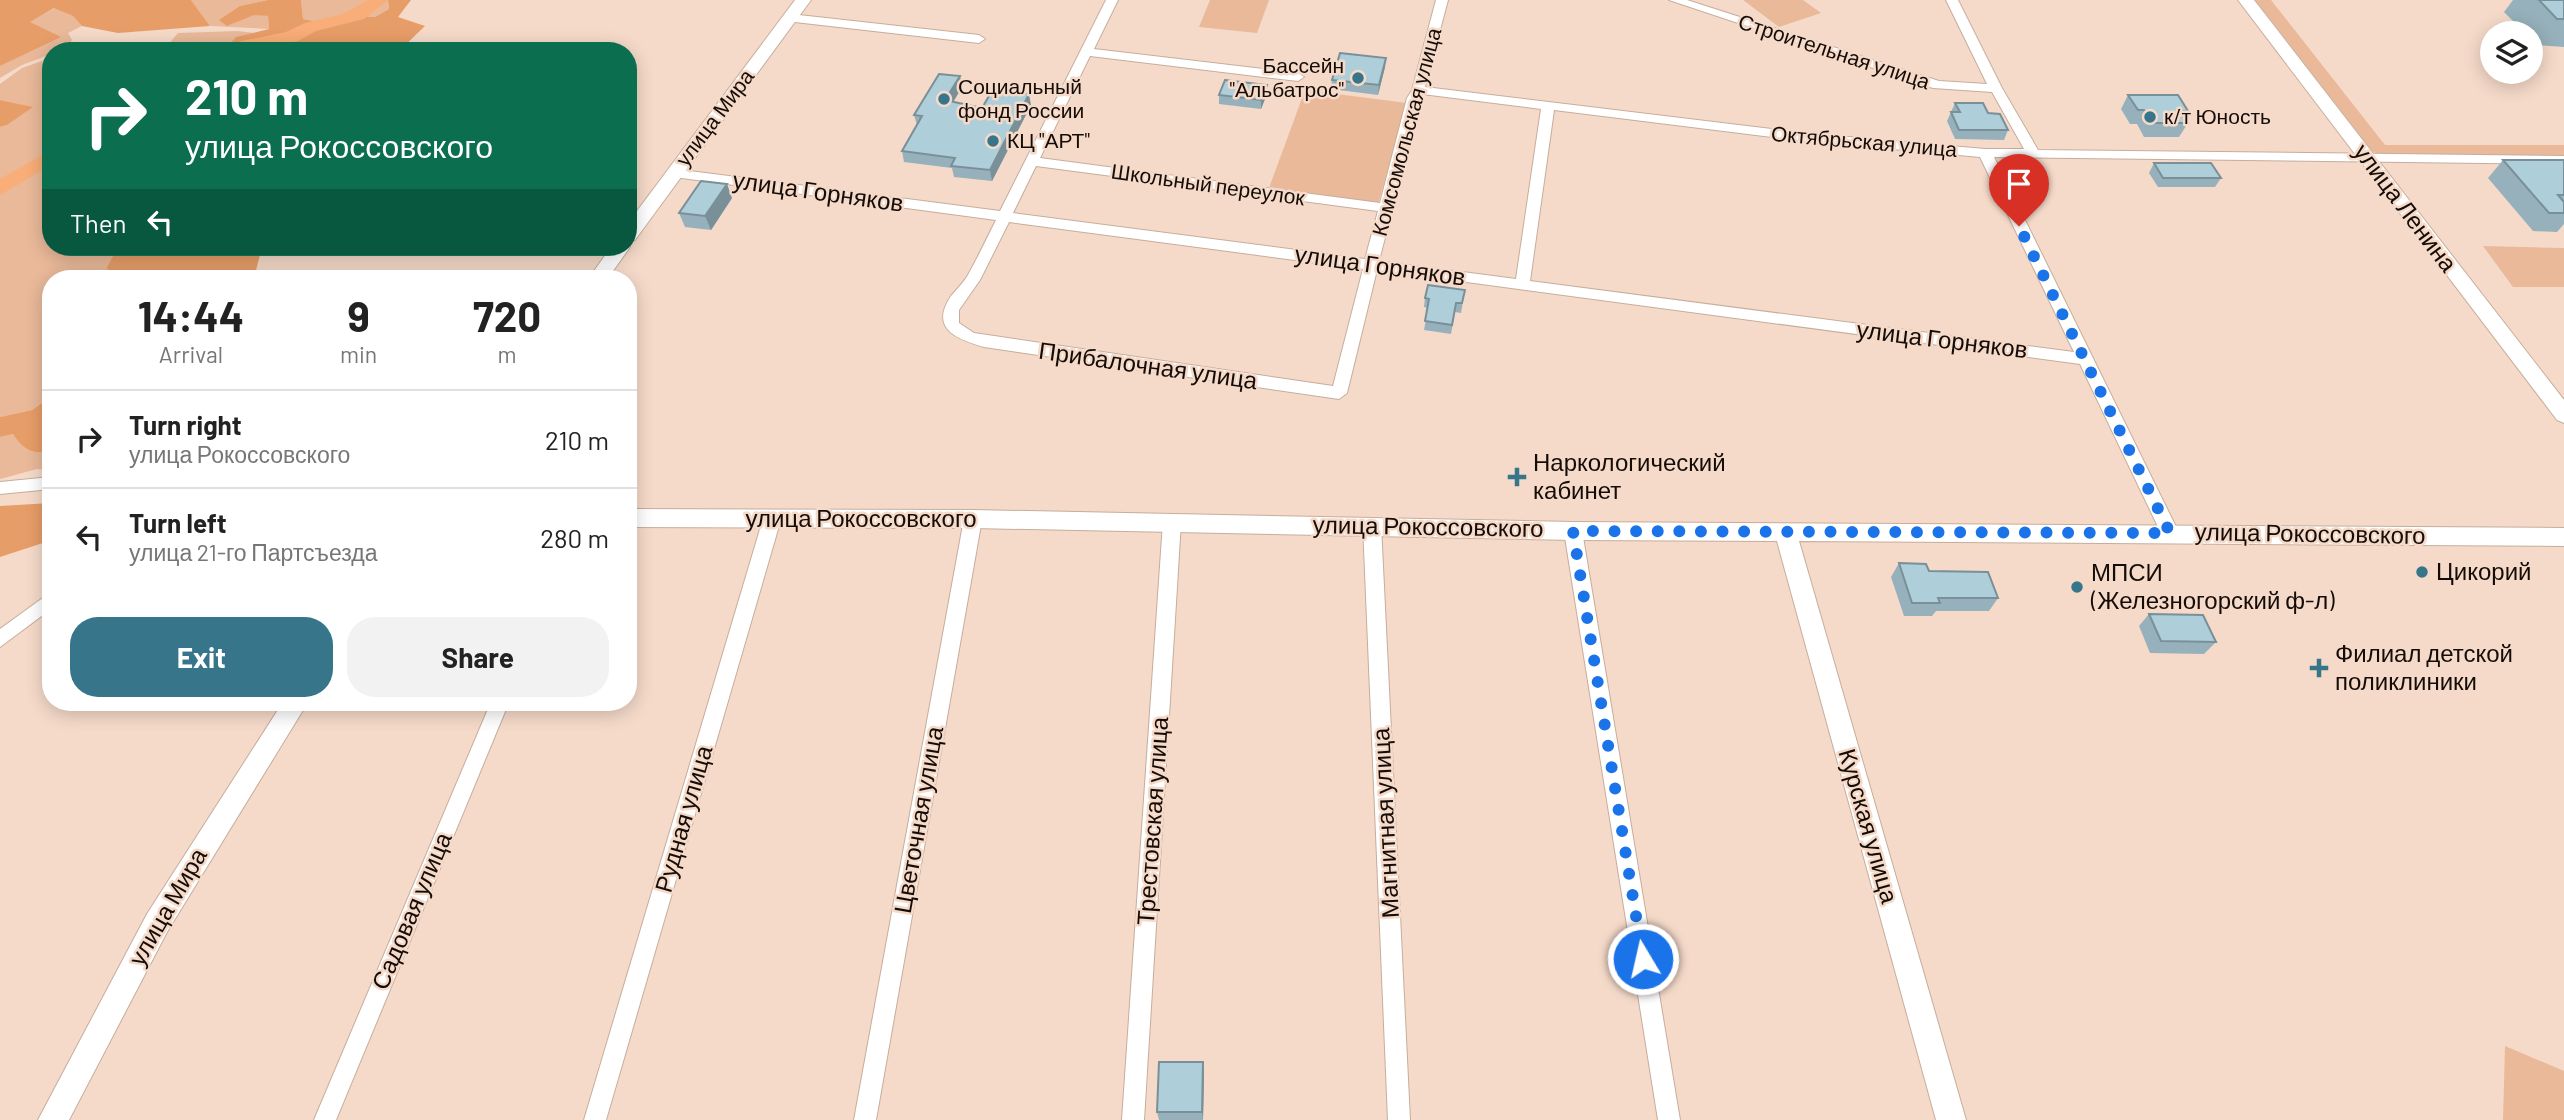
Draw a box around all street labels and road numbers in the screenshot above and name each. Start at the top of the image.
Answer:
street label: Строительная улица [1735,8,1934,93]
street label: Комсомольская улица [1366,24,1445,239]
street label: улица Мира [669,64,758,170]
street label: Октябрьская улица [1770,120,1958,161]
street label: улица Ленина [2349,137,2464,277]
street label: Школьный переулок [1110,158,1307,210]
street label: улица Горняков [731,164,905,217]
street label: улица Горняков [1293,238,1467,291]
street label: улица Горняков [1855,314,2029,363]
street label: Прибалочная улица [1037,335,1260,394]
street label: улица Рокоссовского [746,503,976,532]
street label: улица Рокоссовского [1312,509,1544,542]
street label: улица Рокоссовского [2194,516,2426,549]
street label: Трестовская улица [1130,715,1173,926]
street label: Цветочная улица [887,723,948,915]
street label: Магнитная улица [1365,727,1404,919]
street label: Рудная улица [648,741,718,895]
street label: Курская улица [1834,745,1905,907]
street label: Садовая улица [364,827,457,993]
street label: улица Мира [121,842,212,970]

